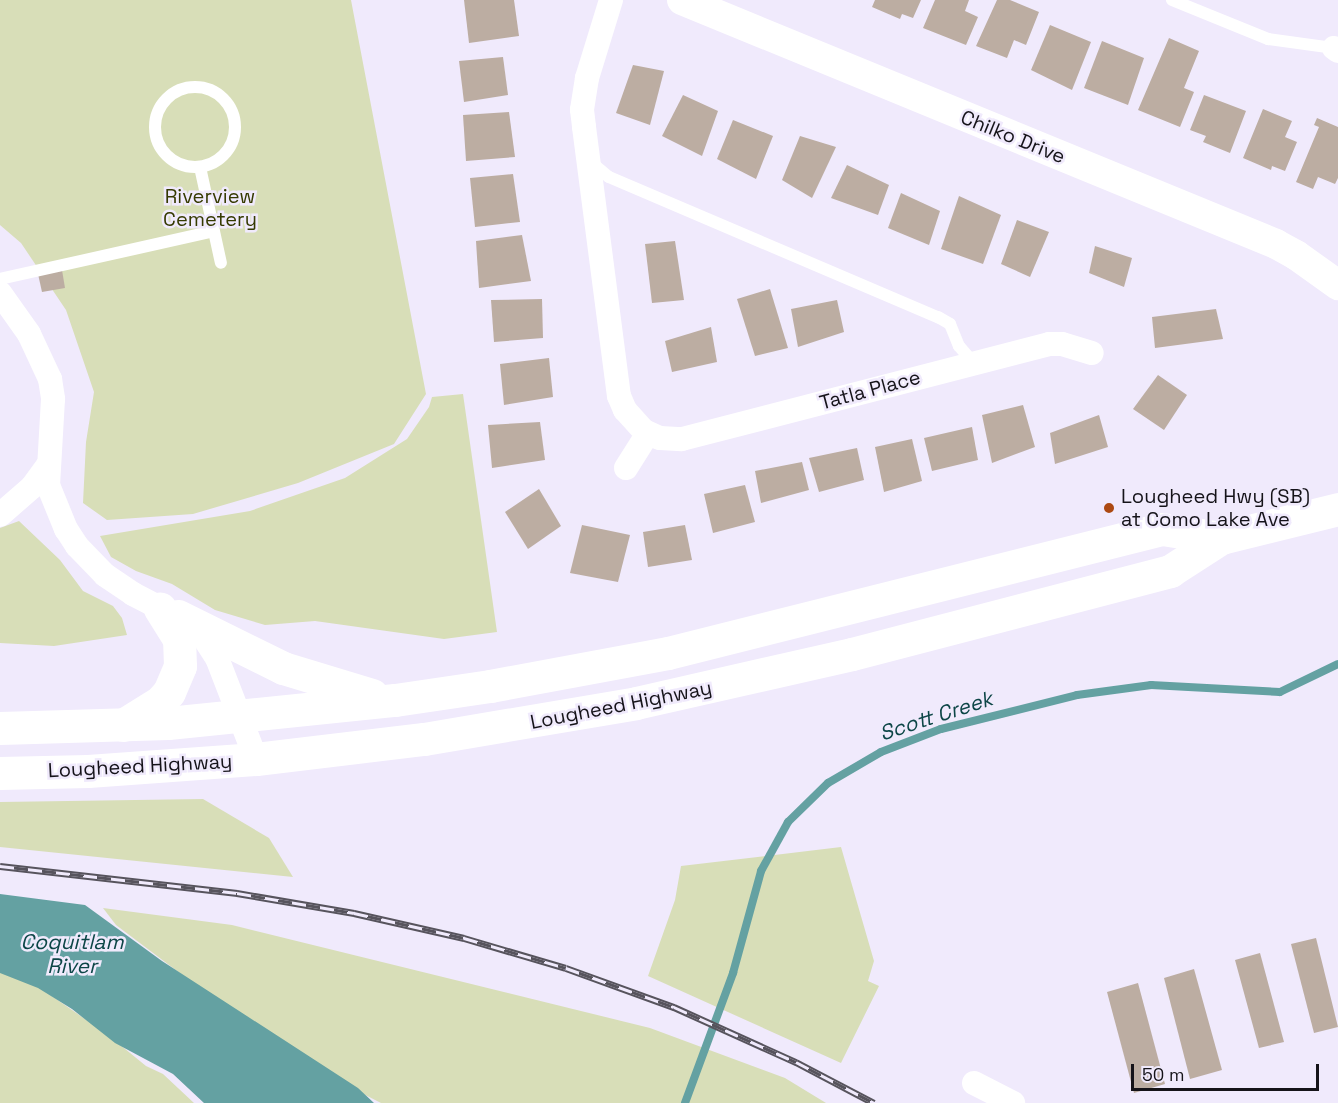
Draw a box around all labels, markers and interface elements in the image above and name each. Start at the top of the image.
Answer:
street label: Chilko Drive [957,105,1069,169]
park label: Riverview Cemetery [163,185,257,232]
street label: Tatla Place [817,365,923,415]
place label: Lougheed Hwy (SB) at Como Lake Ave [1121,484,1310,531]
marker: Lougheed Hwy (SB) at Como Lake Ave [1102,501,1116,515]
street label: Lougheed Highway [528,676,714,734]
water label: Scott Creek [876,686,996,746]
street label: Lougheed Highway [47,749,233,783]
water label: Coquitlam River [21,929,123,979]
scale bar [1134,1052,1322,1090]
text: 50 m [1142,1063,1184,1086]

